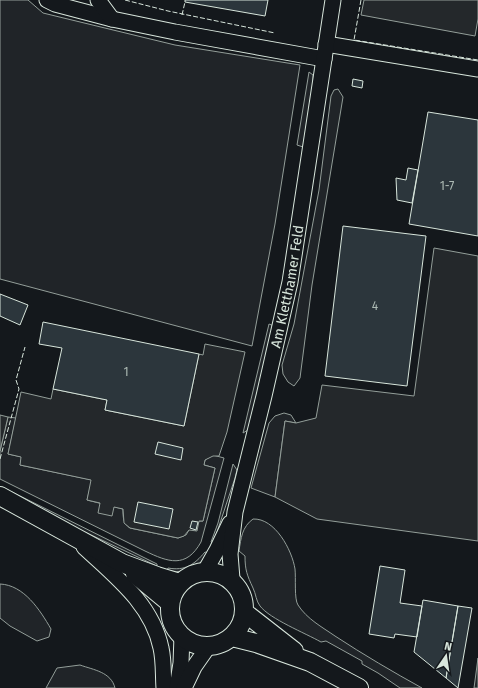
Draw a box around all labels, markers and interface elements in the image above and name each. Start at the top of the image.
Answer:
house number: 1-7 [440,179,454,193]
street label: Am Kletthamer Feld [267,224,307,350]
house number: 4 [372,299,379,313]
house number: 1 [123,365,129,379]
north arrow [426,636,466,676]
text: N [443,640,453,654]

